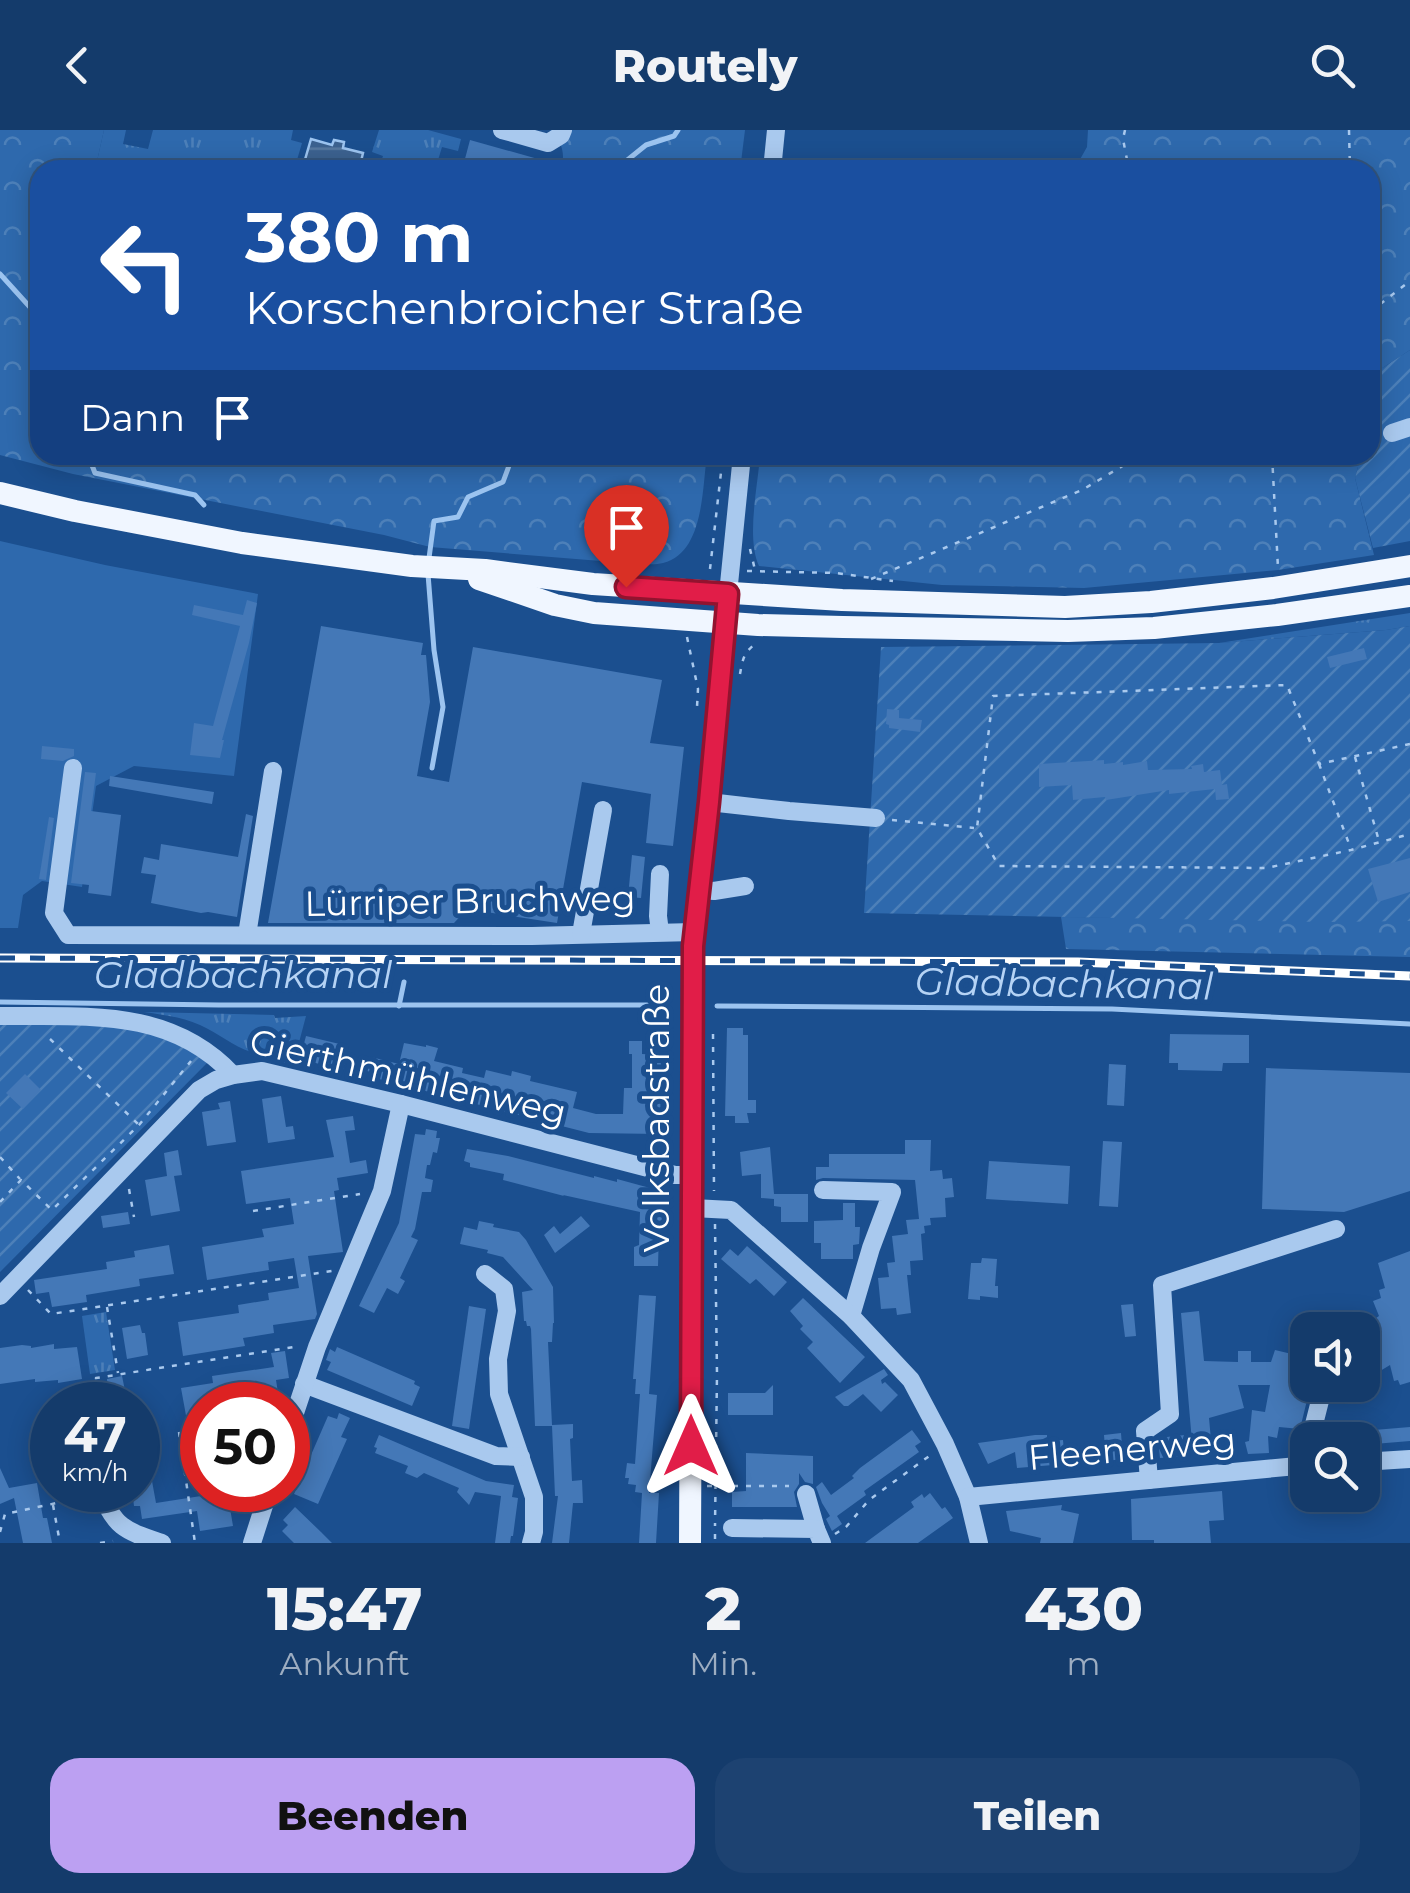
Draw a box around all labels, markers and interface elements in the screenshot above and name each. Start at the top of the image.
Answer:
icon: back [50,38,105,93]
text: Routely [613,38,797,93]
icon: search [1305,38,1360,93]
text: 380 m [245,194,473,280]
icon: left [80,200,210,330]
text: Korschenbroicher Straße [245,280,804,335]
icon: arrive [205,390,260,445]
text: Dann [80,394,185,441]
pin [584,485,669,588]
icon: arrive [599,500,654,555]
street label: Lürriper Bruchweg [304,876,636,925]
water label: Gladbachkanal [94,951,393,998]
water label: Gladbachkanal [914,957,1214,1010]
street label: Volksbadstraße [635,984,678,1252]
street label: Gierthmühlenweg [246,1019,571,1134]
map controls [1290,1312,1380,1512]
button: sound [1290,1312,1380,1402]
speed limit sign: 50 [180,1382,310,1512]
position arrow [639,1394,743,1498]
text: 47 [63,1404,127,1465]
street label: Fleenerweg [1026,1418,1238,1479]
button: search [1290,1422,1380,1512]
text: km/h [62,1457,128,1487]
text: 15:47 [267,1572,422,1645]
text: 2 [705,1572,741,1645]
text: 430 [1024,1572,1143,1645]
text: Ankunft [279,1644,410,1683]
text: Min. [689,1644,757,1683]
text: m [1066,1644,1100,1683]
button: Beenden [50,1758,695,1873]
button: Teilen [715,1758,1360,1873]

